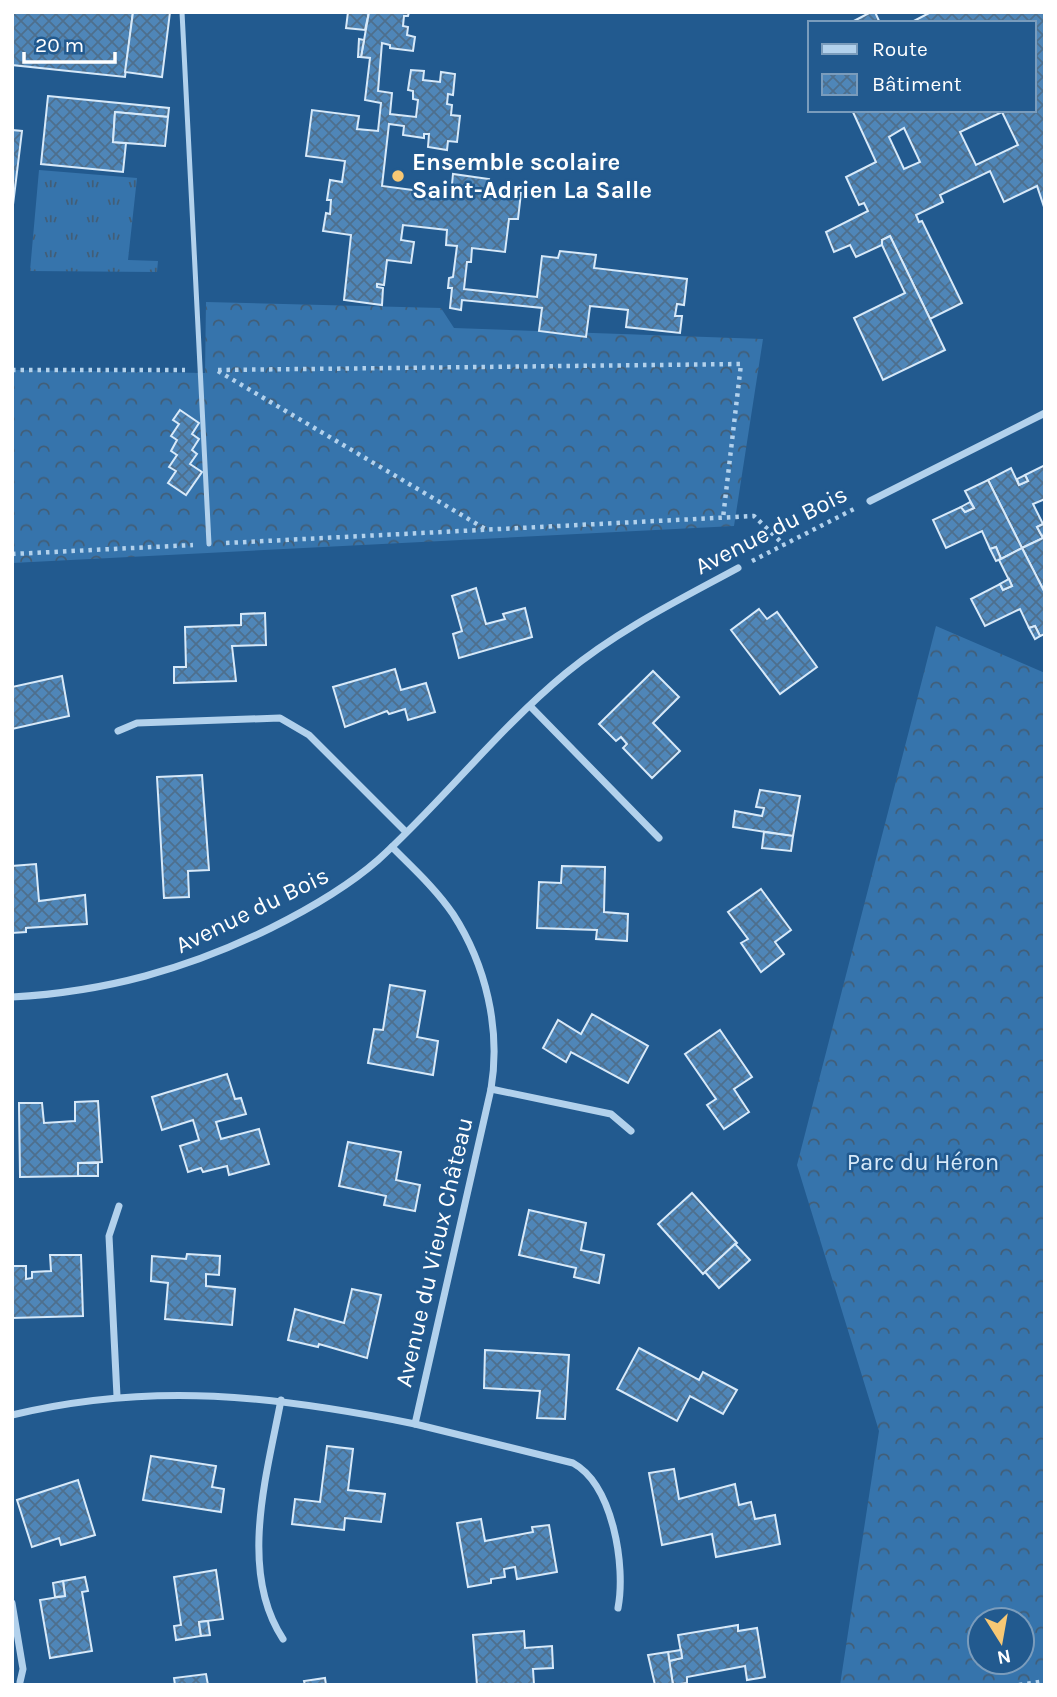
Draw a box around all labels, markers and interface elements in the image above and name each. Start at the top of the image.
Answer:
scale bar [24,21,116,65]
legend [808,21,1036,112]
text: 20 m [35,33,84,57]
text: Route [872,37,928,61]
text: Bâtiment [872,72,962,96]
place label: Ensemble scolaire Saint-Adrien La Salle [412,148,652,204]
marker: Ensemble scolaire Saint-Adrien La Salle [390,168,406,184]
street label: Avenue du Bois [690,480,852,580]
street label: Avenue du Bois [171,861,333,959]
street label: Avenue du Vieux Château [389,1114,479,1390]
park label: Parc du Héron [847,1148,999,1176]
north arrow [966,1606,1036,1676]
text: N [995,1645,1013,1669]

